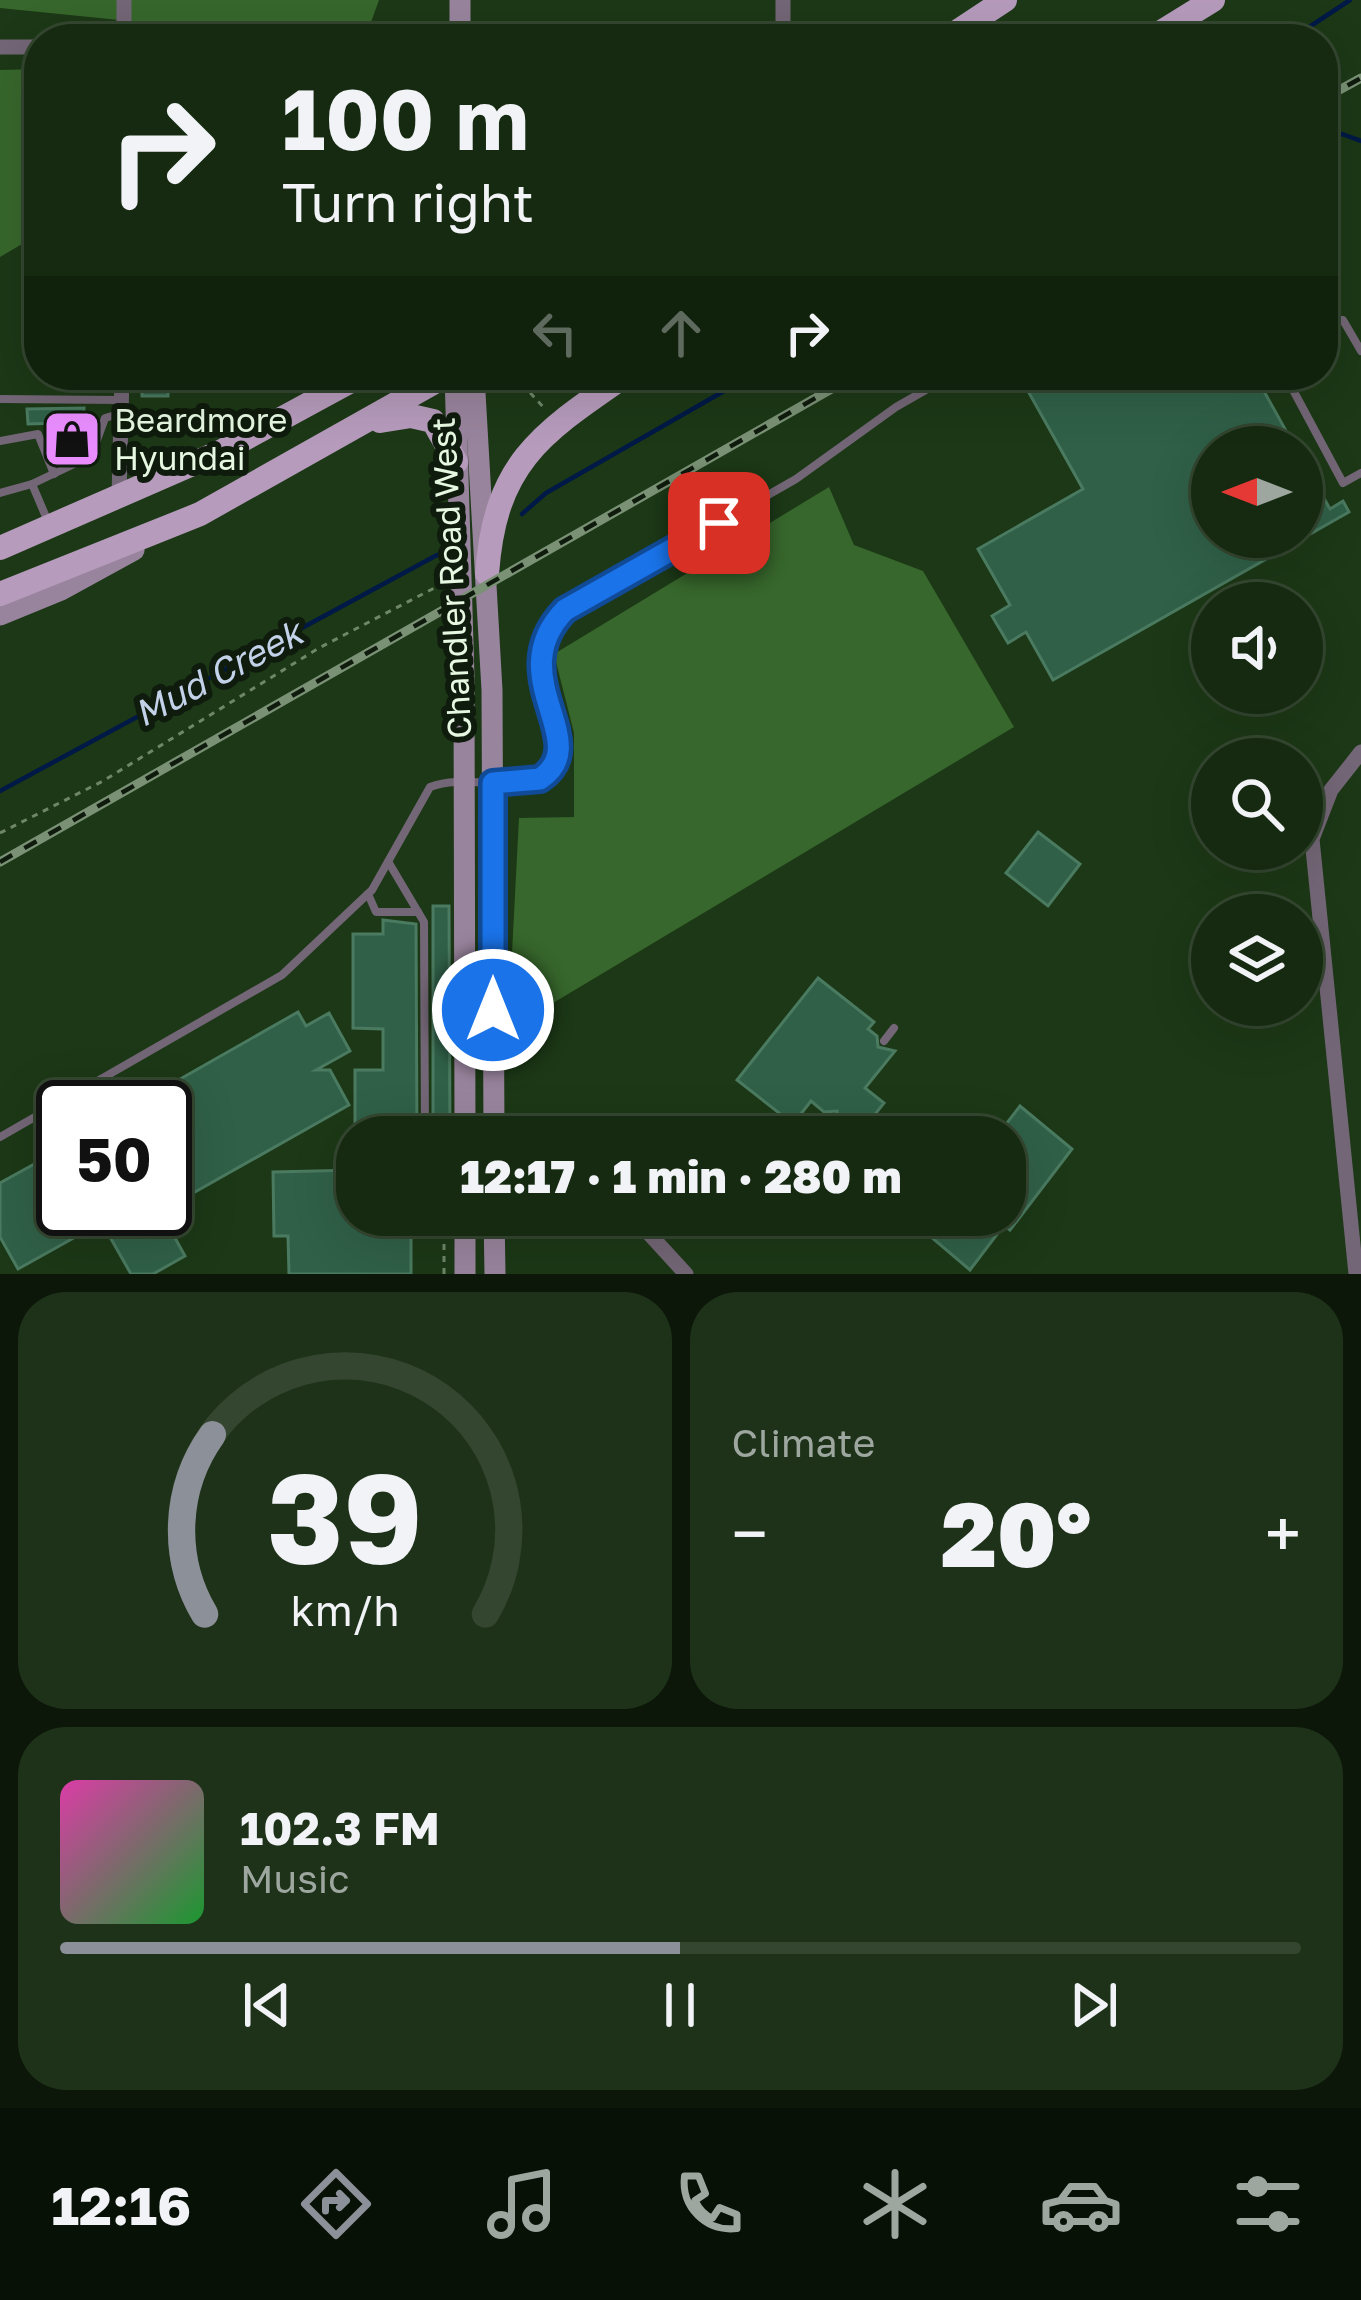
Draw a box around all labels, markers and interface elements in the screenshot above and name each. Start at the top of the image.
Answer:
text: 100 m [282,68,529,168]
icon: right [84,72,240,228]
text: Turn right [282,169,534,234]
icon: left [522,300,588,366]
icon: ahead [648,300,714,366]
icon: right [774,300,840,366]
place label: Beardmore Hyundai [114,400,287,477]
shop icon: Beardmore Hyundai [41,408,103,470]
street label: Chandler Road West [423,416,478,740]
north arrow [1191,426,1323,558]
map controls [1191,426,1323,1026]
pin [668,472,770,574]
icon: arrive [686,490,752,556]
button: sound [1191,582,1323,714]
water label: Mud Creek [126,609,312,735]
button: search [1191,738,1323,870]
button: layers [1191,894,1323,1026]
position arrow [430,947,556,1073]
speed limit sign: 50 [36,1080,192,1236]
text: 12:17 · 1 min · 280 m [460,1149,902,1203]
text: Climate [732,1419,875,1466]
text: 39 [267,1441,422,1590]
text: 20° [941,1479,1091,1587]
text: − [732,1493,768,1573]
text: + [1265,1493,1301,1573]
text: km/h [290,1583,399,1634]
text: 102.3 FM [240,1801,440,1855]
text: Music [240,1855,350,1902]
icon: previous [234,1972,300,2038]
icon: pause [647,1972,713,2038]
icon: next [1061,1972,1127,2038]
icon: directions [294,2162,378,2246]
icon: music [480,2162,564,2246]
icon: phone [667,2162,751,2246]
icon: climate [853,2162,937,2246]
icon: car [1039,2162,1123,2246]
icon: filters [1226,2162,1310,2246]
text: 12:16 [51,2172,191,2237]

